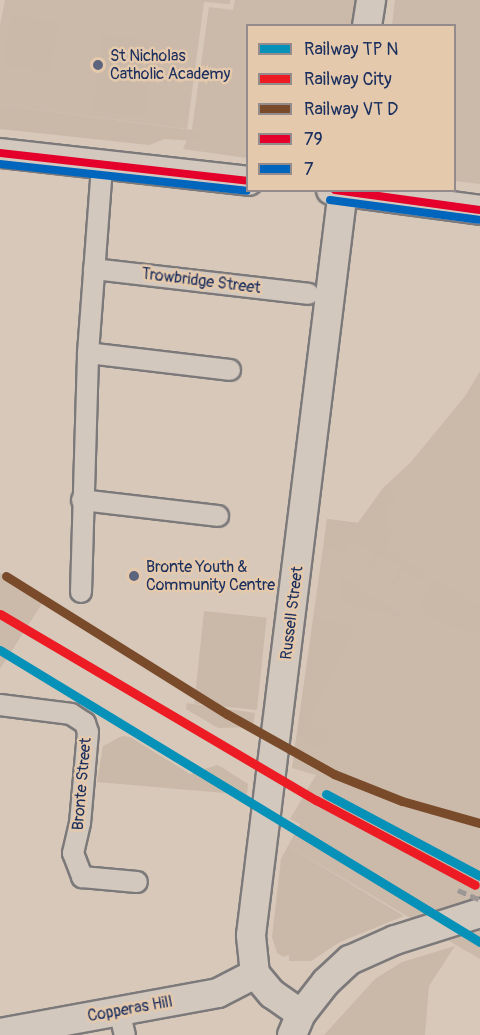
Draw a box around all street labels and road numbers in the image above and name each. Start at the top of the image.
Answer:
street label: Trowbridge Street [140,264,262,298]
street label: Russell Street [277,565,307,661]
street label: Bronte Street [68,737,96,831]
street label: Copperas Hill [86,992,174,1026]

